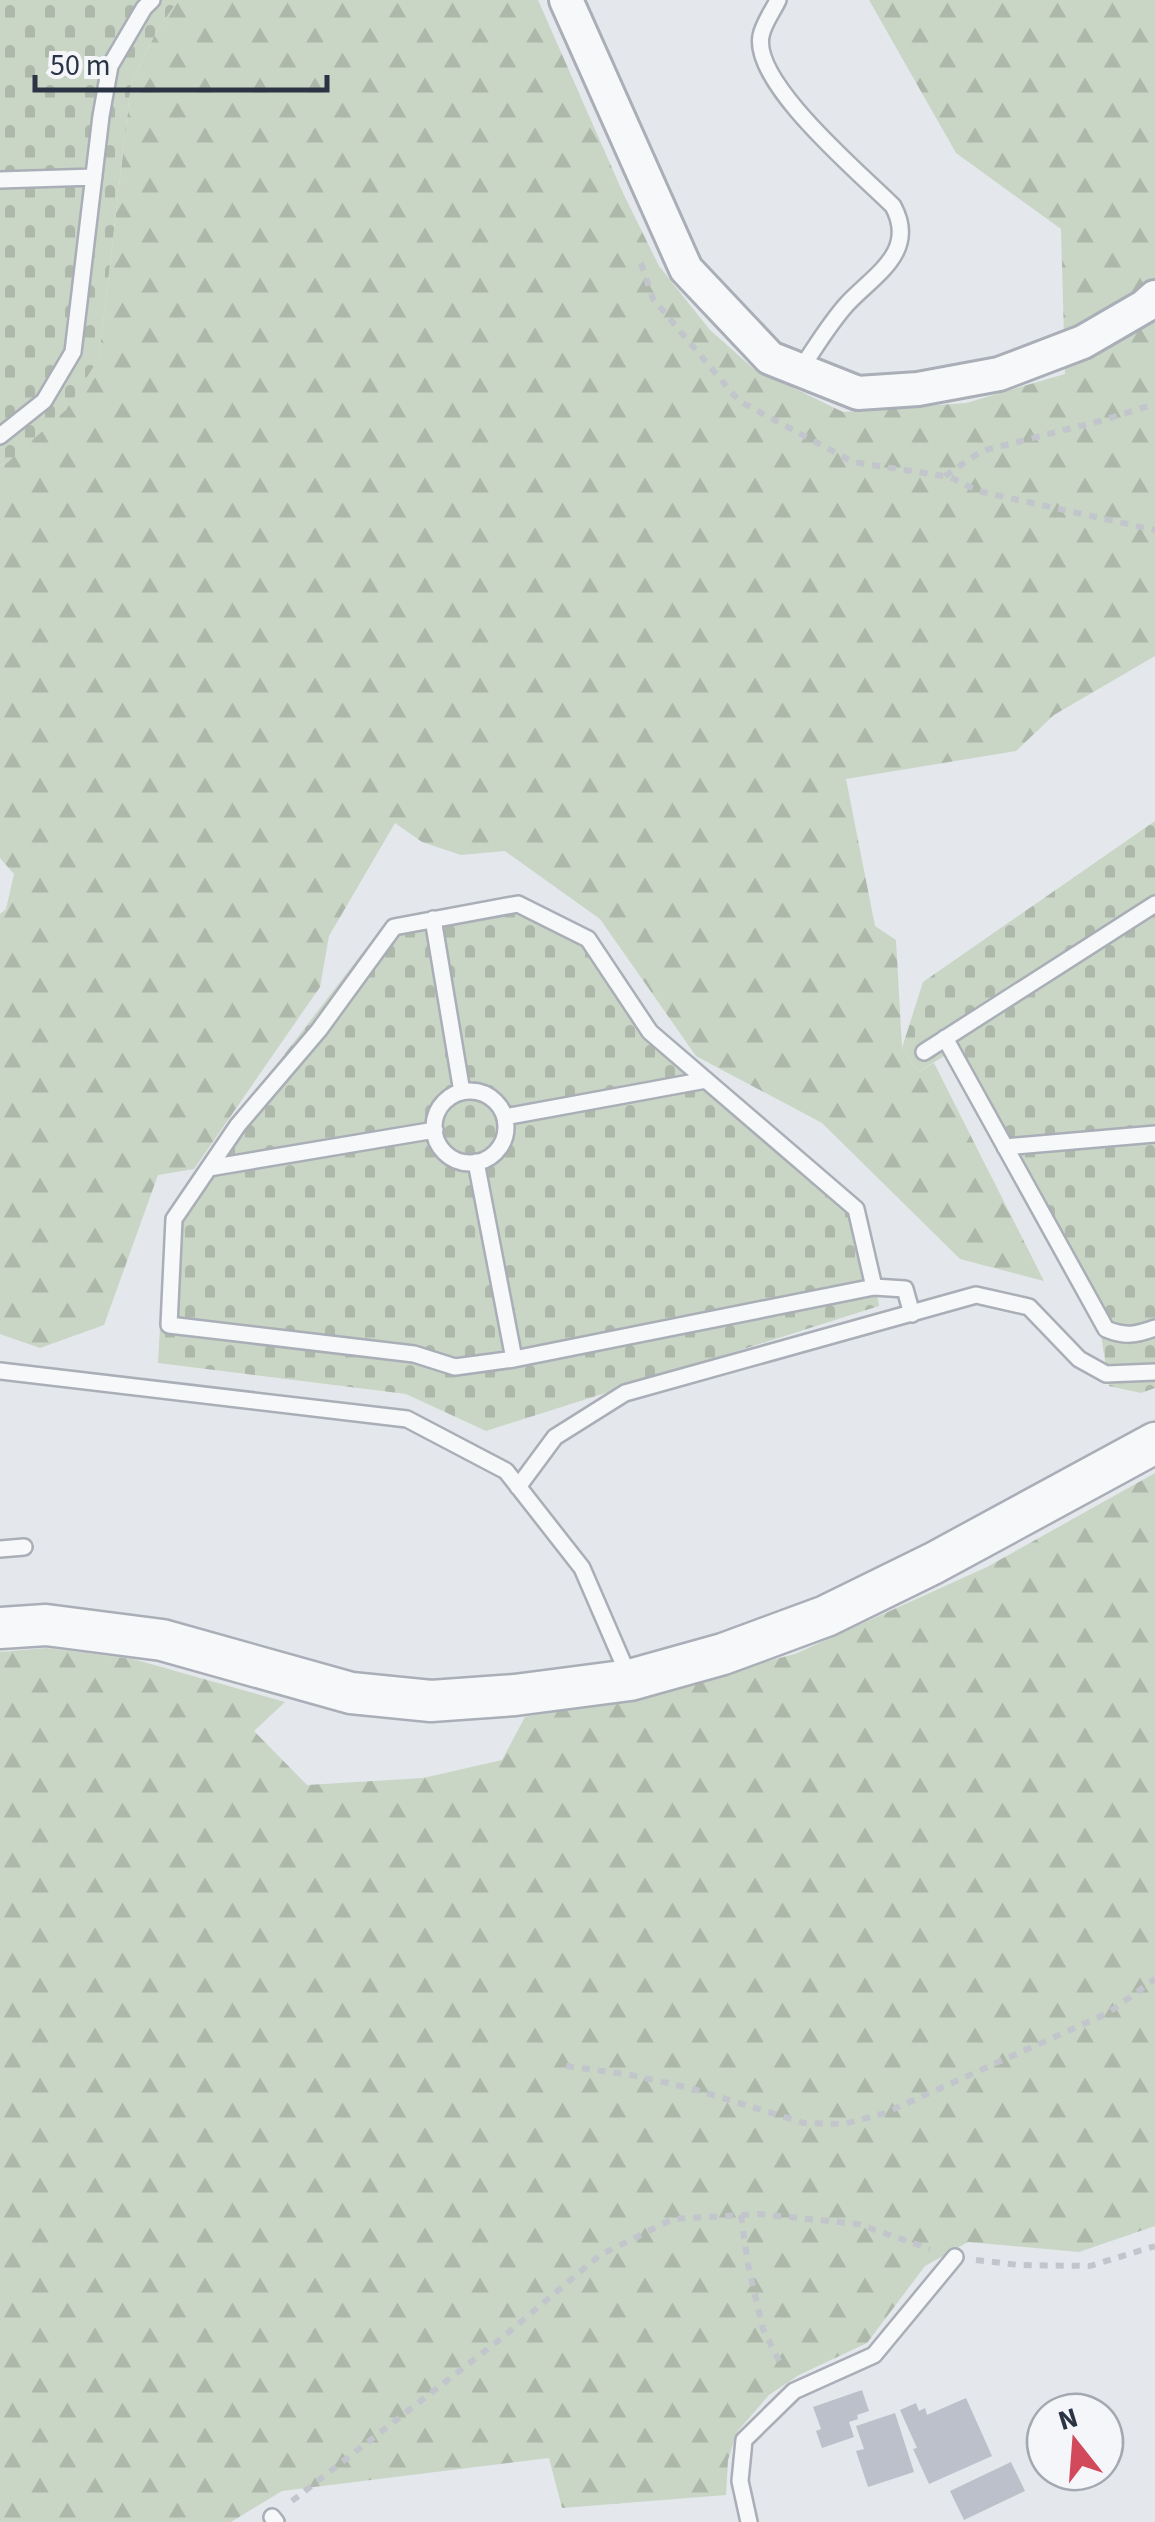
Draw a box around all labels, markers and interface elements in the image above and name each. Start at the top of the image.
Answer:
scale bar [35,30,328,92]
text: 50 m [50,44,111,87]
north arrow [1025,2392,1125,2492]
text: N [1053,2397,1083,2441]

